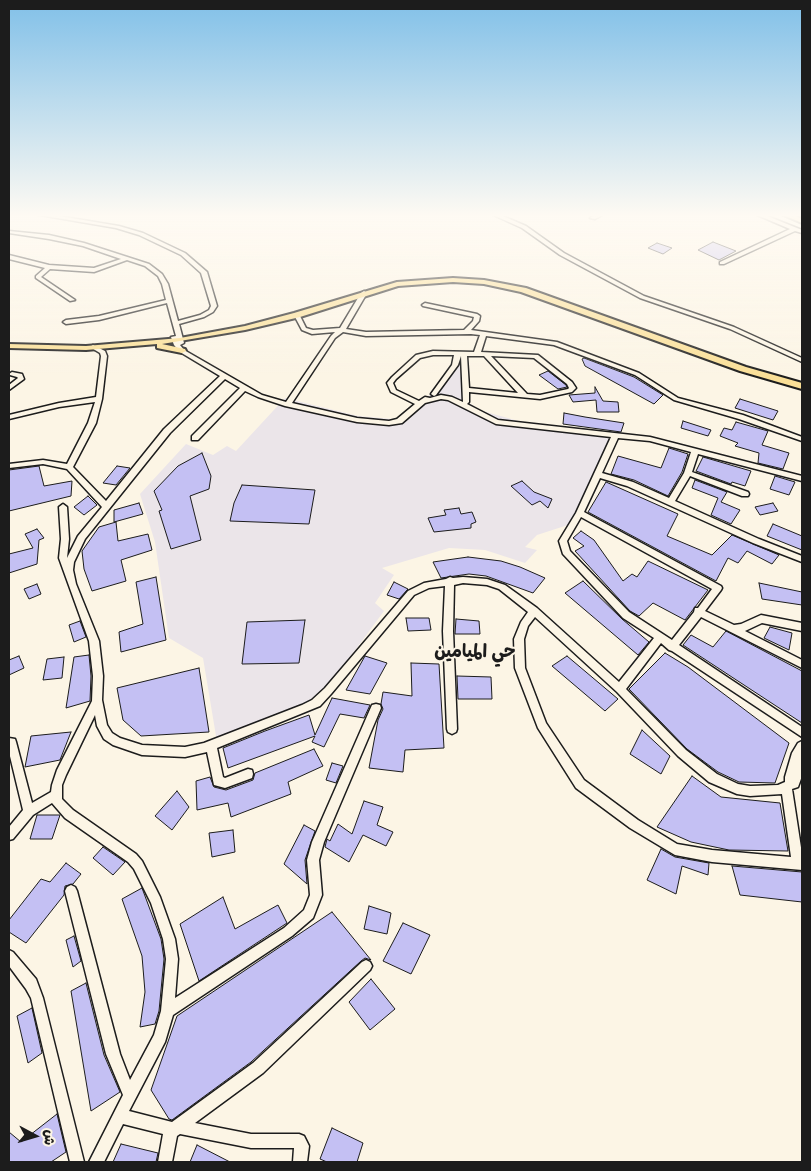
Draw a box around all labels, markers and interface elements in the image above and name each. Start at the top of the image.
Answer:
district label: حي الميامين [434,641,516,663]
north arrow [10,1111,60,1161]
text: ش [40,1129,60,1146]

